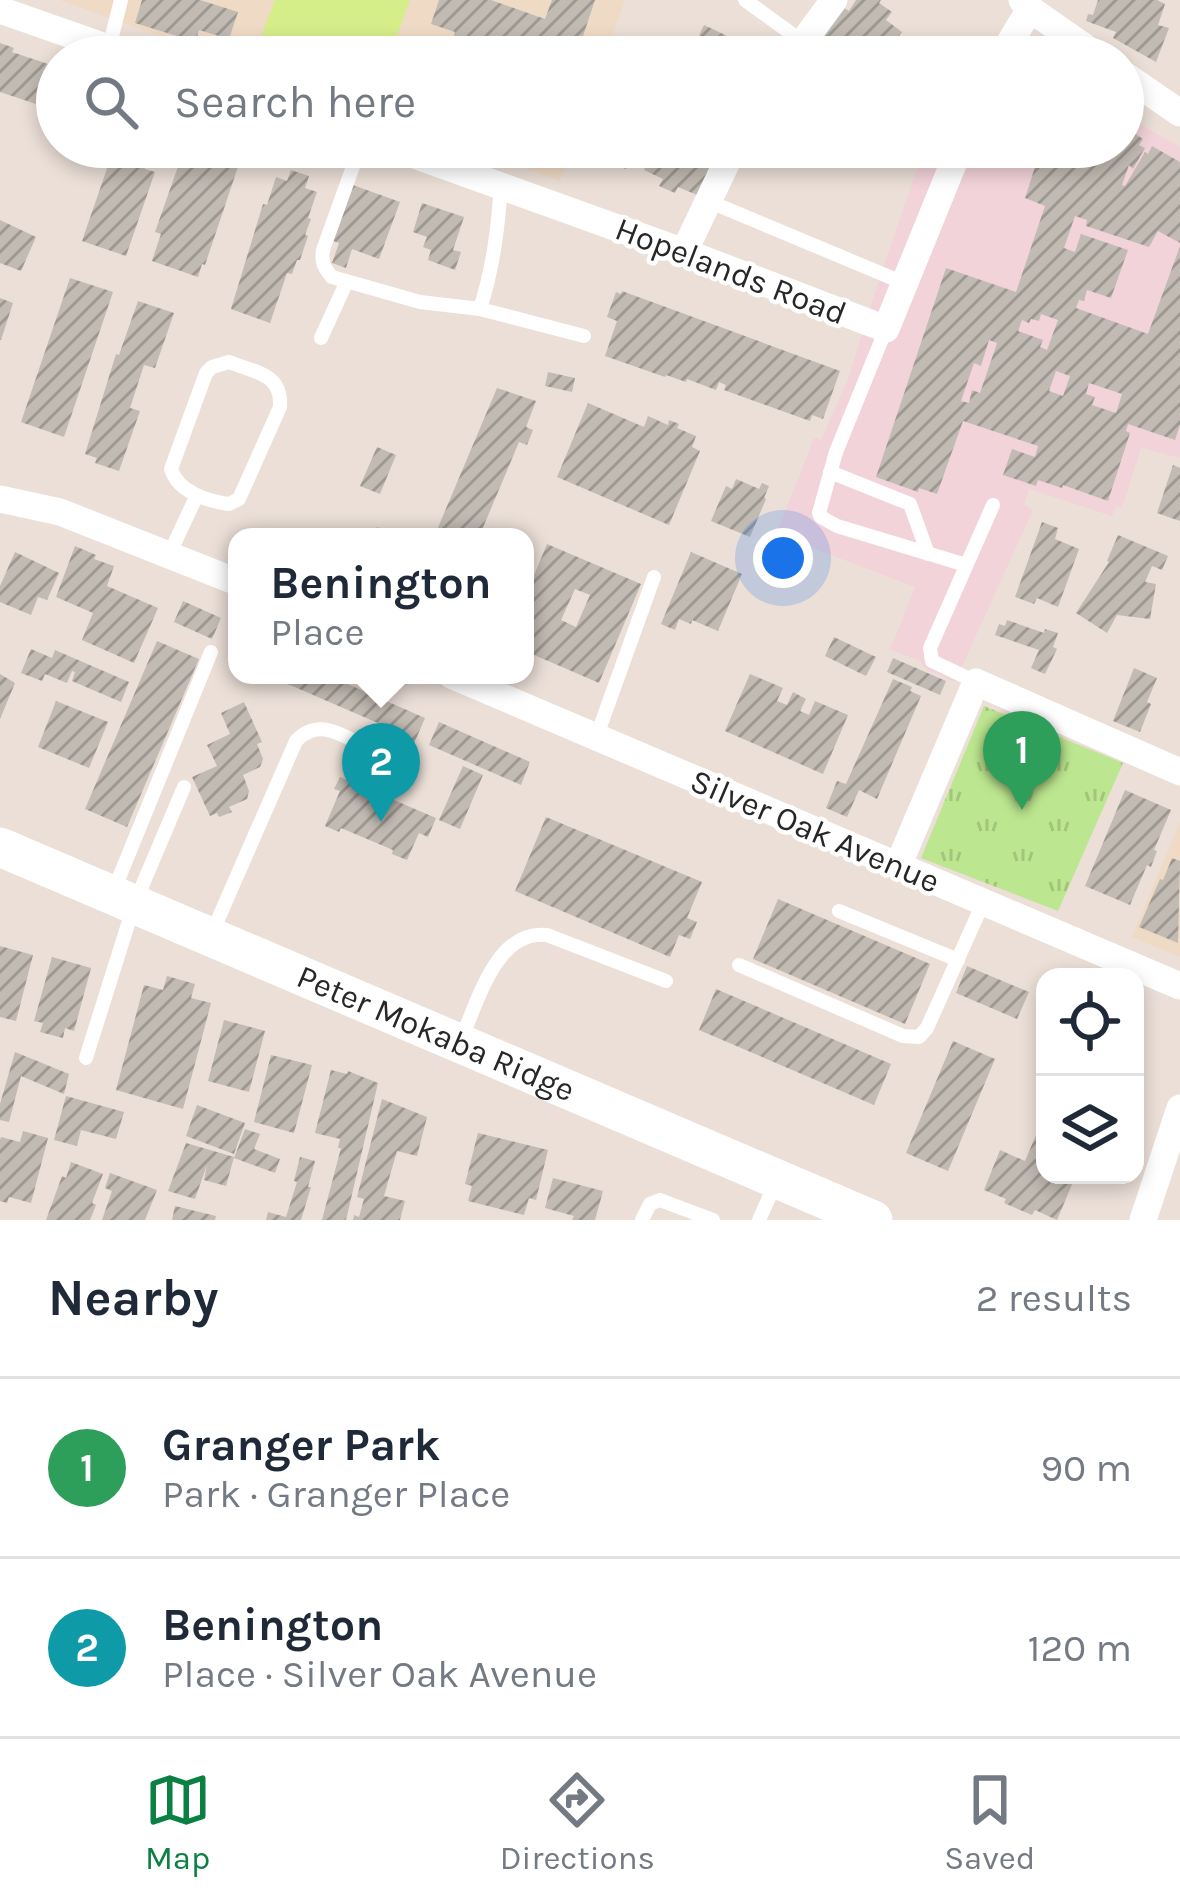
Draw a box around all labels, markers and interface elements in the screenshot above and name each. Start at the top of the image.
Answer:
search box [36,36,1144,168]
icon: search [78,69,144,135]
text: Search here [174,76,416,128]
street label: Hopelands Road [610,209,852,333]
popup [228,528,534,684]
your location [753,528,813,588]
text: Benington [270,557,492,609]
text: Place [270,609,364,655]
pin: 1 [983,711,1061,810]
pin: 2 [342,723,420,822]
street label: Silver Oak Avenue [685,761,945,901]
street label: Peter Mokaba Ridge [291,957,580,1109]
map controls [1036,968,1144,1184]
button: locate [1036,968,1144,1076]
button: layers [1036,1076,1144,1184]
text: Nearby [48,1268,218,1328]
text: 2 results [976,1275,1132,1321]
text: Granger Park [162,1419,440,1471]
text: 1 [80,1445,94,1491]
text: 90 m [1040,1445,1132,1491]
text: Park · Granger Place [162,1471,510,1517]
text: Benington [162,1599,383,1651]
text: 2 [75,1625,99,1671]
text: 120 m [1028,1625,1132,1671]
text: Place · Silver Oak Avenue [162,1651,597,1697]
tab: Map [145,1767,211,1877]
tab: Directions [500,1767,655,1877]
tab: Saved [944,1767,1035,1877]

